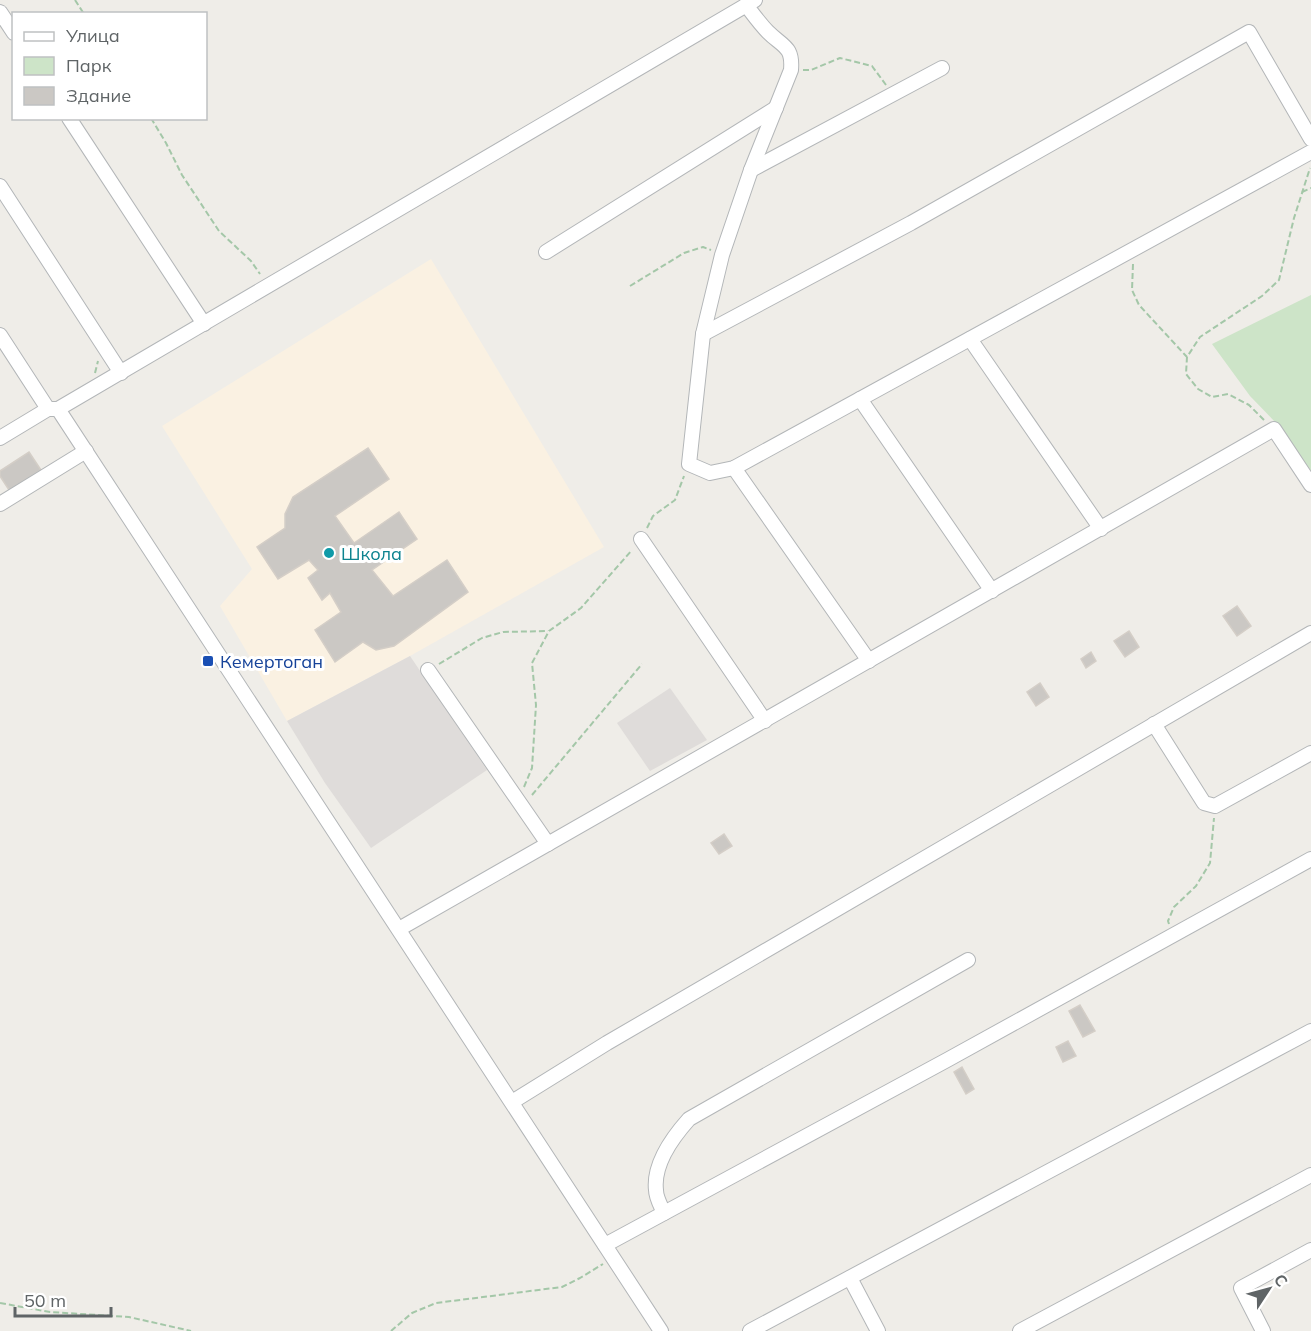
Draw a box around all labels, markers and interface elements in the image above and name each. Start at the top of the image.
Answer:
legend [12,12,207,120]
text: Улица [65,24,120,47]
text: Парк [66,54,112,77]
text: Здание [66,84,131,107]
place label: Школа [341,542,402,565]
marker: Школа [322,546,336,560]
place label: Кемертоган [220,650,323,673]
marker: Кемертоган [201,654,215,668]
north arrow [1239,1259,1299,1319]
text: С [1270,1270,1292,1291]
scale bar [15,1280,111,1318]
text: 50 m [24,1289,66,1312]

